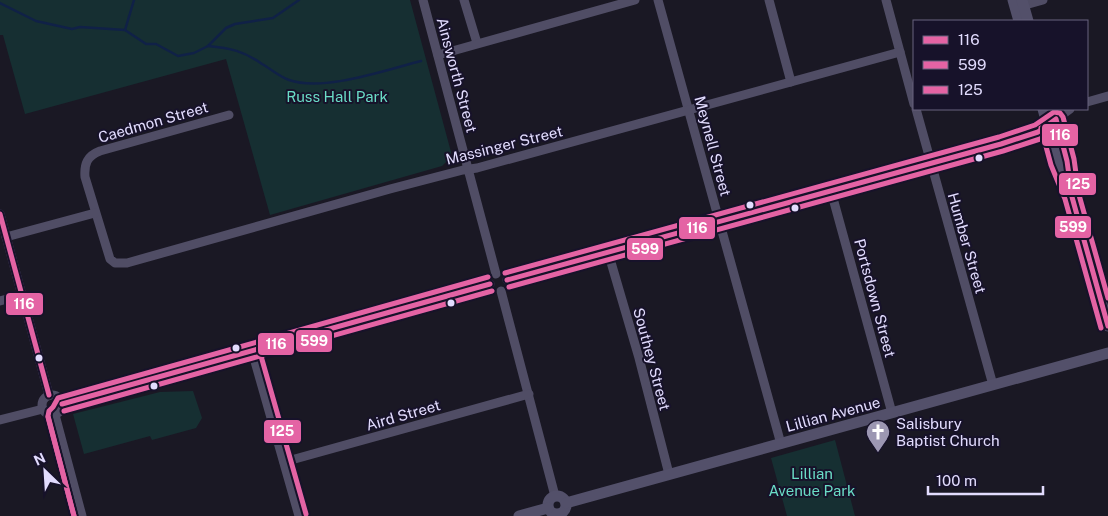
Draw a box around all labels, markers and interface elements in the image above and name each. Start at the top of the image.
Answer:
street label: Ainsworth Street [433,16,481,134]
legend [913,20,1088,110]
text: 116 [958,31,980,48]
text: 599 [958,56,986,73]
text: 125 [958,81,983,98]
park label: Russ Hall Park [286,88,388,105]
street label: Meynell Street [691,94,735,198]
street label: Caedmon Street [96,98,210,146]
street label: Massinger Street [444,122,564,168]
line badge: 116 [1041,123,1079,147]
text: 116 [1049,127,1071,143]
unlabelled marker [974,153,984,163]
line badge: 125 [1058,172,1097,196]
text: 125 [1066,176,1090,192]
street label: Humber Street [944,191,990,296]
unlabelled marker [745,200,755,210]
unlabelled marker [790,203,800,213]
line badge: 599 [1054,215,1092,239]
line badge: 116 [678,216,716,240]
text: 599 [1059,219,1087,235]
text: 116 [686,220,708,236]
line badge: 599 [626,237,664,261]
street label: Portsdown Street [851,237,899,359]
text: 599 [631,241,659,257]
line badge: 116 [5,292,44,316]
text: 116 [13,296,35,312]
unlabelled marker [446,298,456,308]
street label: Southey Street [630,306,674,412]
line badge: 599 [295,329,333,353]
line badge: 116 [257,332,295,356]
text: 599 [300,333,328,349]
text: 116 [265,336,287,352]
unlabelled marker [231,343,241,353]
unlabelled marker [34,353,44,363]
unlabelled marker [149,381,159,391]
street label: Lillian Avenue [784,393,882,435]
street label: Aird Street [364,396,442,434]
place label: Salisbury Baptist Church [896,415,1000,449]
line badge: 125 [263,419,302,444]
church icon: Salisbury Baptist Church [865,419,891,453]
text: 125 [270,423,294,439]
north arrow [20,446,70,496]
text: N [31,450,48,469]
scale bar [928,464,1043,496]
park label: Lillian Avenue Park [768,465,856,499]
text: 100 m [936,472,977,489]

